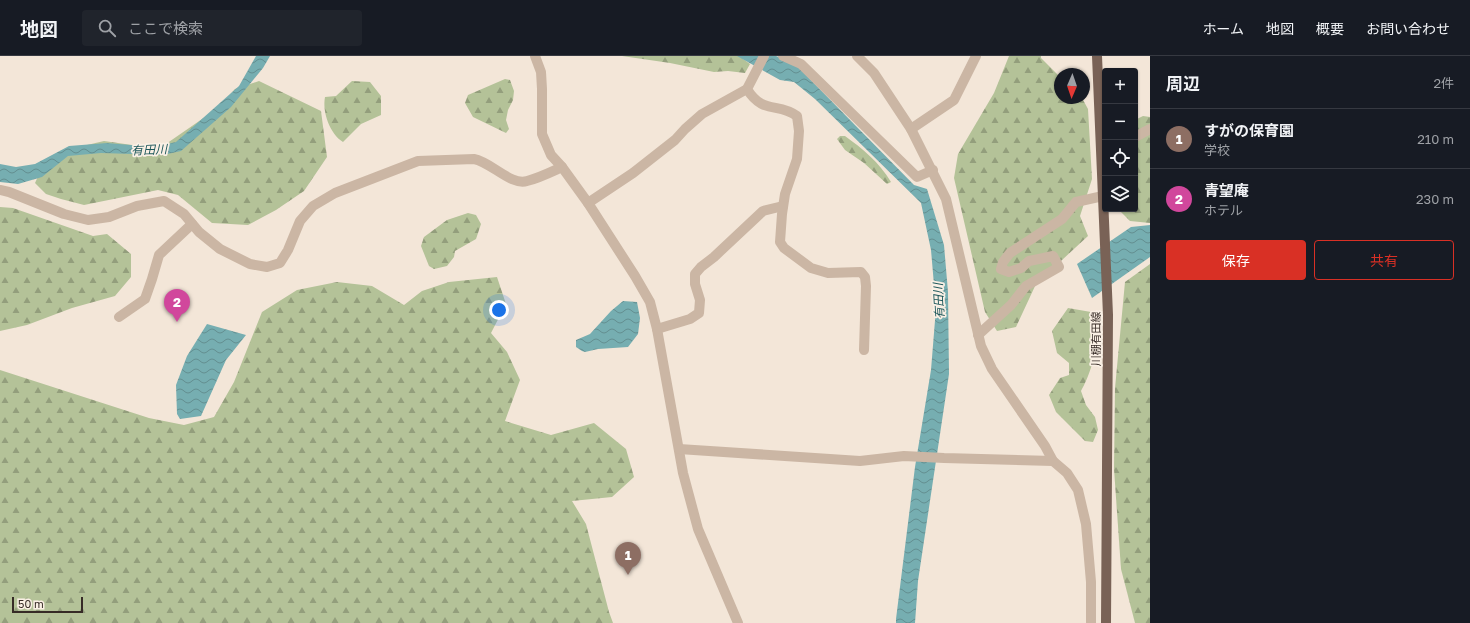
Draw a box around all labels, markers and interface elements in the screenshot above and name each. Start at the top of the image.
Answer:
search box [82,10,362,46]
text: 地図 [20,17,58,40]
icon: search [96,17,118,39]
text: ここで検索 [128,19,203,37]
text: ホーム [1202,20,1244,37]
text: 地図 [1266,20,1294,37]
text: 概要 [1316,20,1344,37]
text: お問い合わせ [1366,20,1450,37]
north arrow [1054,68,1090,104]
map controls [1102,68,1138,212]
button: + [1102,68,1138,104]
text: 周辺 [1166,73,1200,94]
text: 2件 [1433,75,1454,91]
button: − [1102,104,1138,140]
text: すがの保育園 [1204,121,1294,139]
text: 1 [1176,131,1182,147]
text: 210 m [1417,131,1454,147]
button: locate [1102,140,1138,176]
water label: 有田川 [131,141,169,158]
text: 学校 [1204,142,1230,158]
button: layers [1102,176,1138,212]
text: 青望庵 [1204,181,1249,199]
text: 2 [1175,191,1183,207]
text: 230 m [1416,191,1454,207]
text: ホテル [1204,202,1243,218]
button: 保存 [1166,240,1306,280]
button: 共有 [1314,240,1454,280]
water label: 有田川 [930,281,947,319]
pin: 2 [164,289,190,322]
your location [489,300,509,320]
street label: 川棚有田線 [1089,312,1102,367]
pin: 1 [615,542,641,575]
scale bar [12,595,83,614]
text: 50 m [18,597,44,610]

